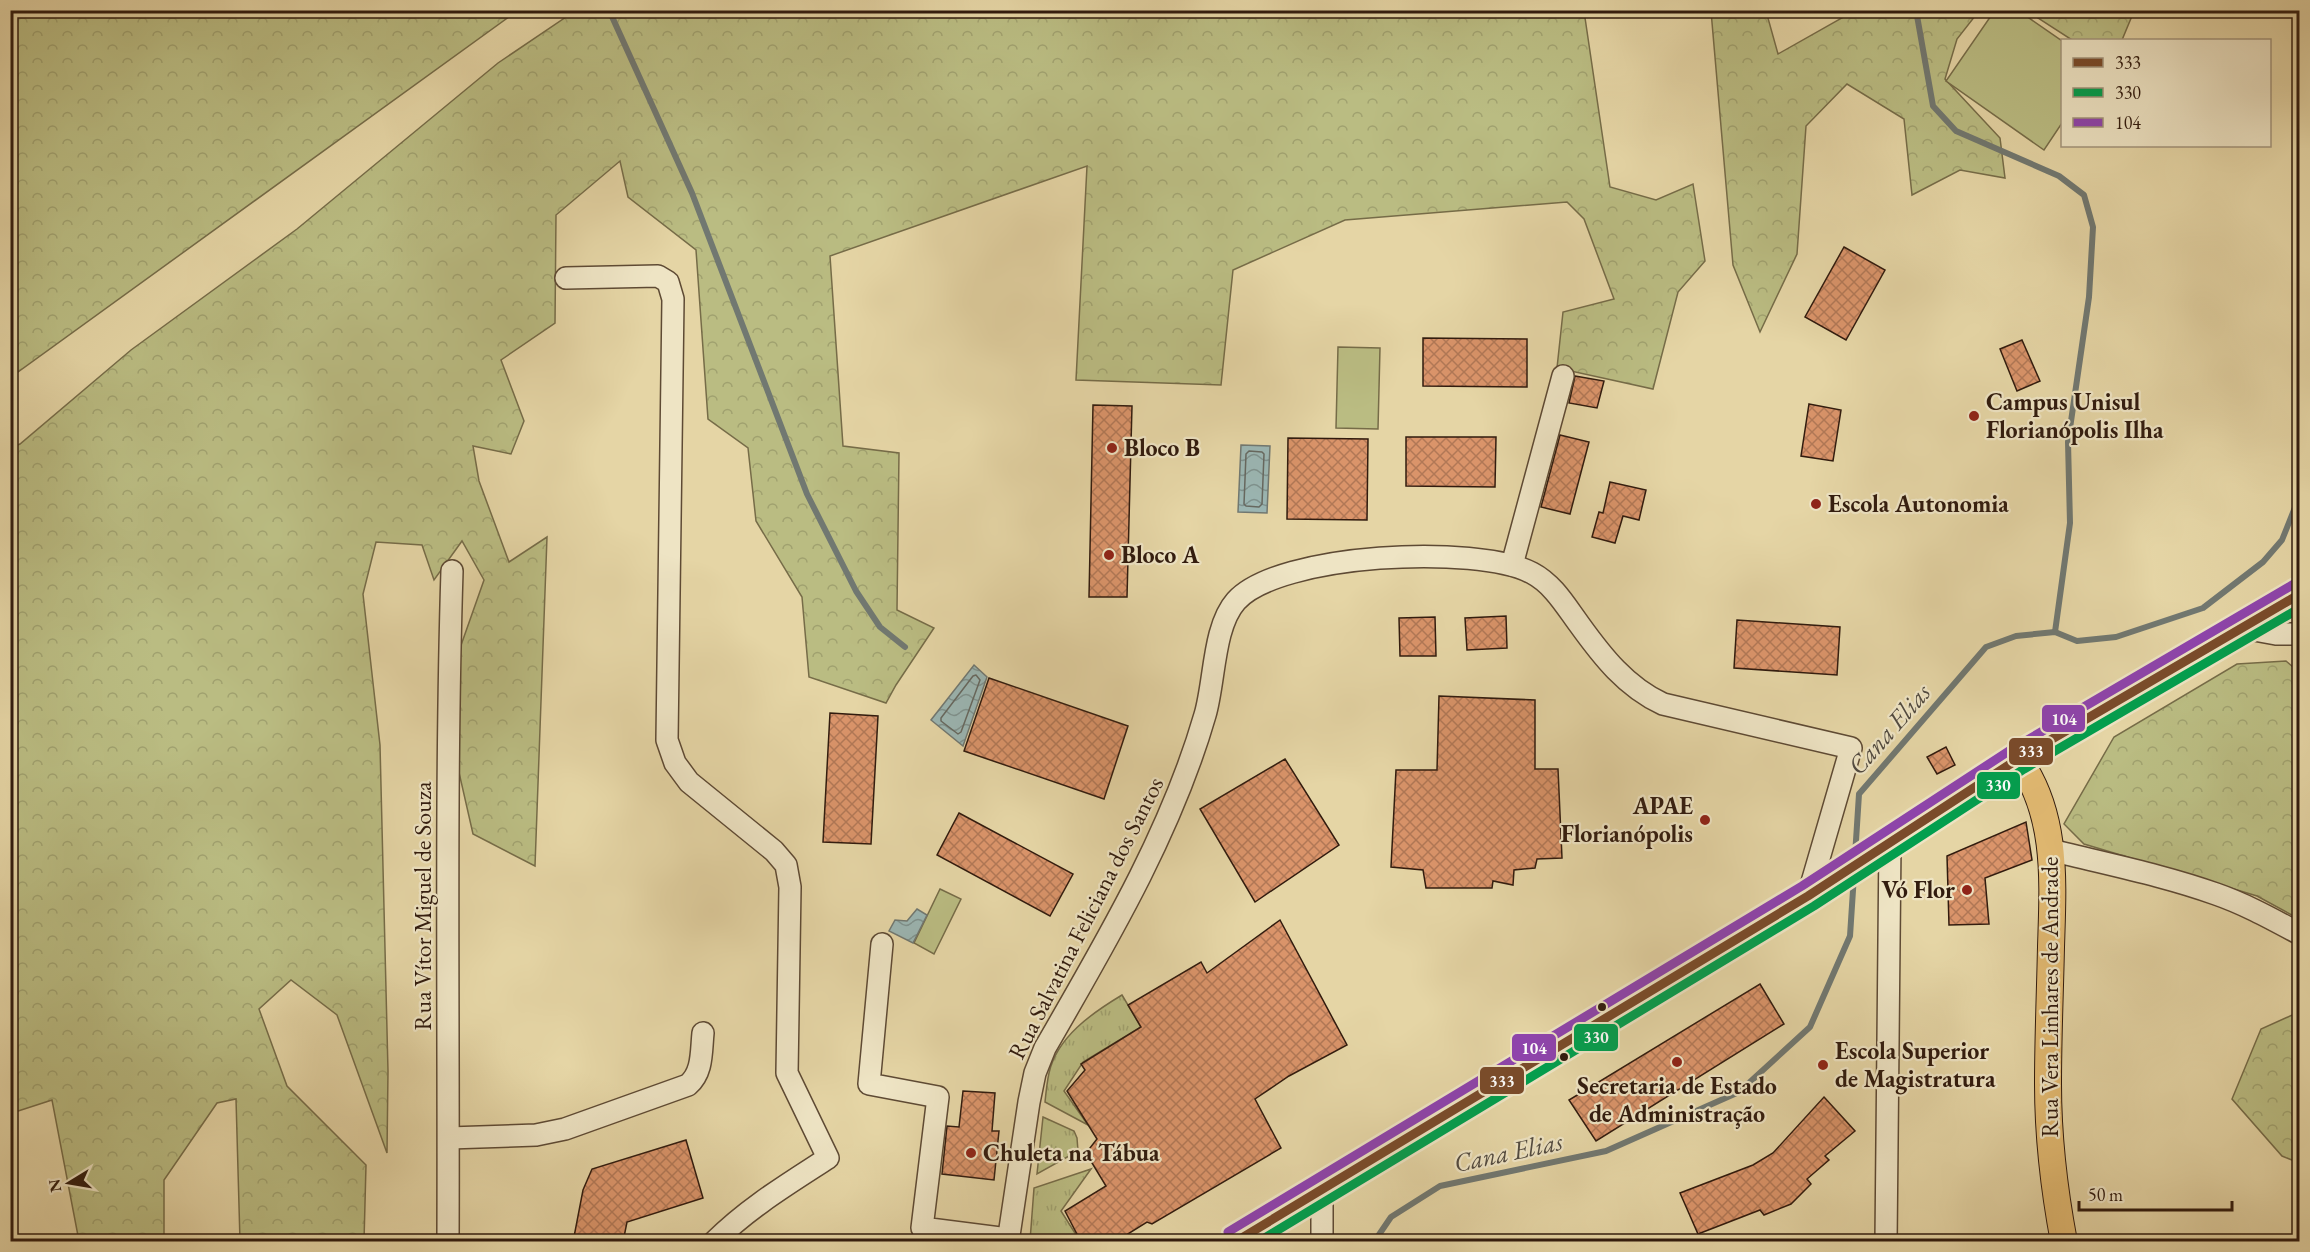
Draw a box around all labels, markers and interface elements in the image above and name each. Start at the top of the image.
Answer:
legend [2061,39,2271,147]
text: 333 [2115,51,2141,74]
text: 330 [2115,81,2141,104]
text: 104 [2115,111,2141,134]
place label: Campus Unisul Florianópolis Ilha [1986,386,2164,445]
marker: Campus Unisul Florianópolis Ilha [1967,409,1981,423]
place label: Bloco B [1124,432,1200,463]
marker: Bloco B [1105,441,1119,455]
place label: Escola Autonomia [1828,488,2009,519]
marker: Escola Autonomia [1809,497,1823,511]
place label: Bloco A [1121,539,1200,570]
marker: Bloco A [1102,548,1116,562]
water label: Cana Elias [1840,676,1939,782]
line badge: 104 [2041,704,2086,733]
text: 104 [2051,709,2077,730]
line badge: 333 [2008,737,2054,766]
text: 333 [2018,741,2044,762]
street label: Rua Salvatina Feliciana dos Santos [1001,771,1170,1064]
line badge: 330 [1976,771,2021,800]
text: 330 [1985,775,2011,796]
street label: Rua Vítor Miguel de Souza [407,781,438,1031]
place label: APAE Florianópolis [1561,790,1693,849]
marker: APAE Florianópolis [1698,813,1712,827]
street label: Rua Vera Linhares de Andrade [2034,857,2065,1137]
place label: Vó Flor [1882,874,1955,905]
marker: Vó Flor [1960,883,1974,897]
unlabelled marker [1596,1001,1608,1013]
line badge: 330 [1573,1023,1619,1052]
text: 330 [1583,1027,1609,1048]
line badge: 104 [1511,1033,1557,1062]
place label: Escola Superior de Magistratura [1835,1035,1996,1095]
text: 104 [1521,1038,1547,1059]
unlabelled marker [1558,1051,1570,1063]
marker: Secretaria de Estado de Administração [1670,1055,1684,1069]
marker: Escola Superior de Magistratura [1816,1058,1830,1072]
line badge: 333 [1479,1066,1525,1095]
place label: Secretaria de Estado de Administração [1577,1070,1777,1129]
text: 333 [1489,1071,1515,1092]
water label: Cana Elias [1451,1124,1566,1180]
place label: Chuleta na Tábua [983,1137,1160,1168]
marker: Chuleta na Tábua [964,1146,978,1160]
north arrow [39,1153,99,1213]
scale bar [2079,1174,2232,1212]
text: N [43,1177,66,1194]
text: 50 m [2088,1183,2123,1206]

